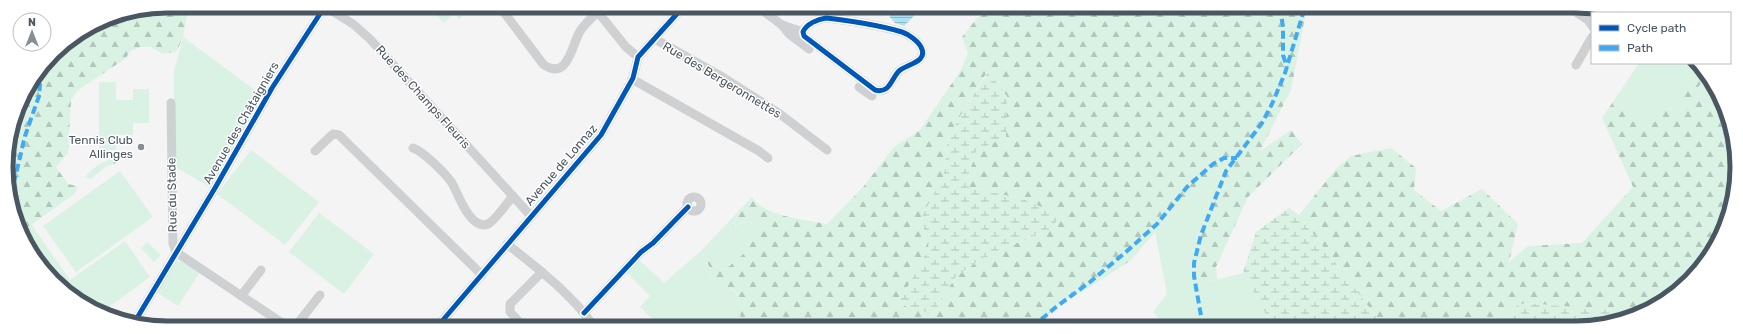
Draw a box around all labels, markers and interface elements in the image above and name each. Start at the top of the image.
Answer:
north arrow [12,12,52,52]
legend [1591,12,1731,64]
text: N [28,16,36,29]
text: Cycle path [1627,21,1686,35]
street label: Rue des Bergeronnettes [660,39,784,121]
text: Path [1627,41,1653,55]
street label: Rue des Champs Fleuris [373,43,473,151]
street label: Avenue des Châtaigniers [200,59,282,187]
street label: Avenue de Lonnaz [522,122,600,208]
place label: Tennis Club Allinges [69,133,133,161]
marker: Tennis Club Allinges [136,142,146,152]
street label: Rue du Stade [164,157,180,232]

